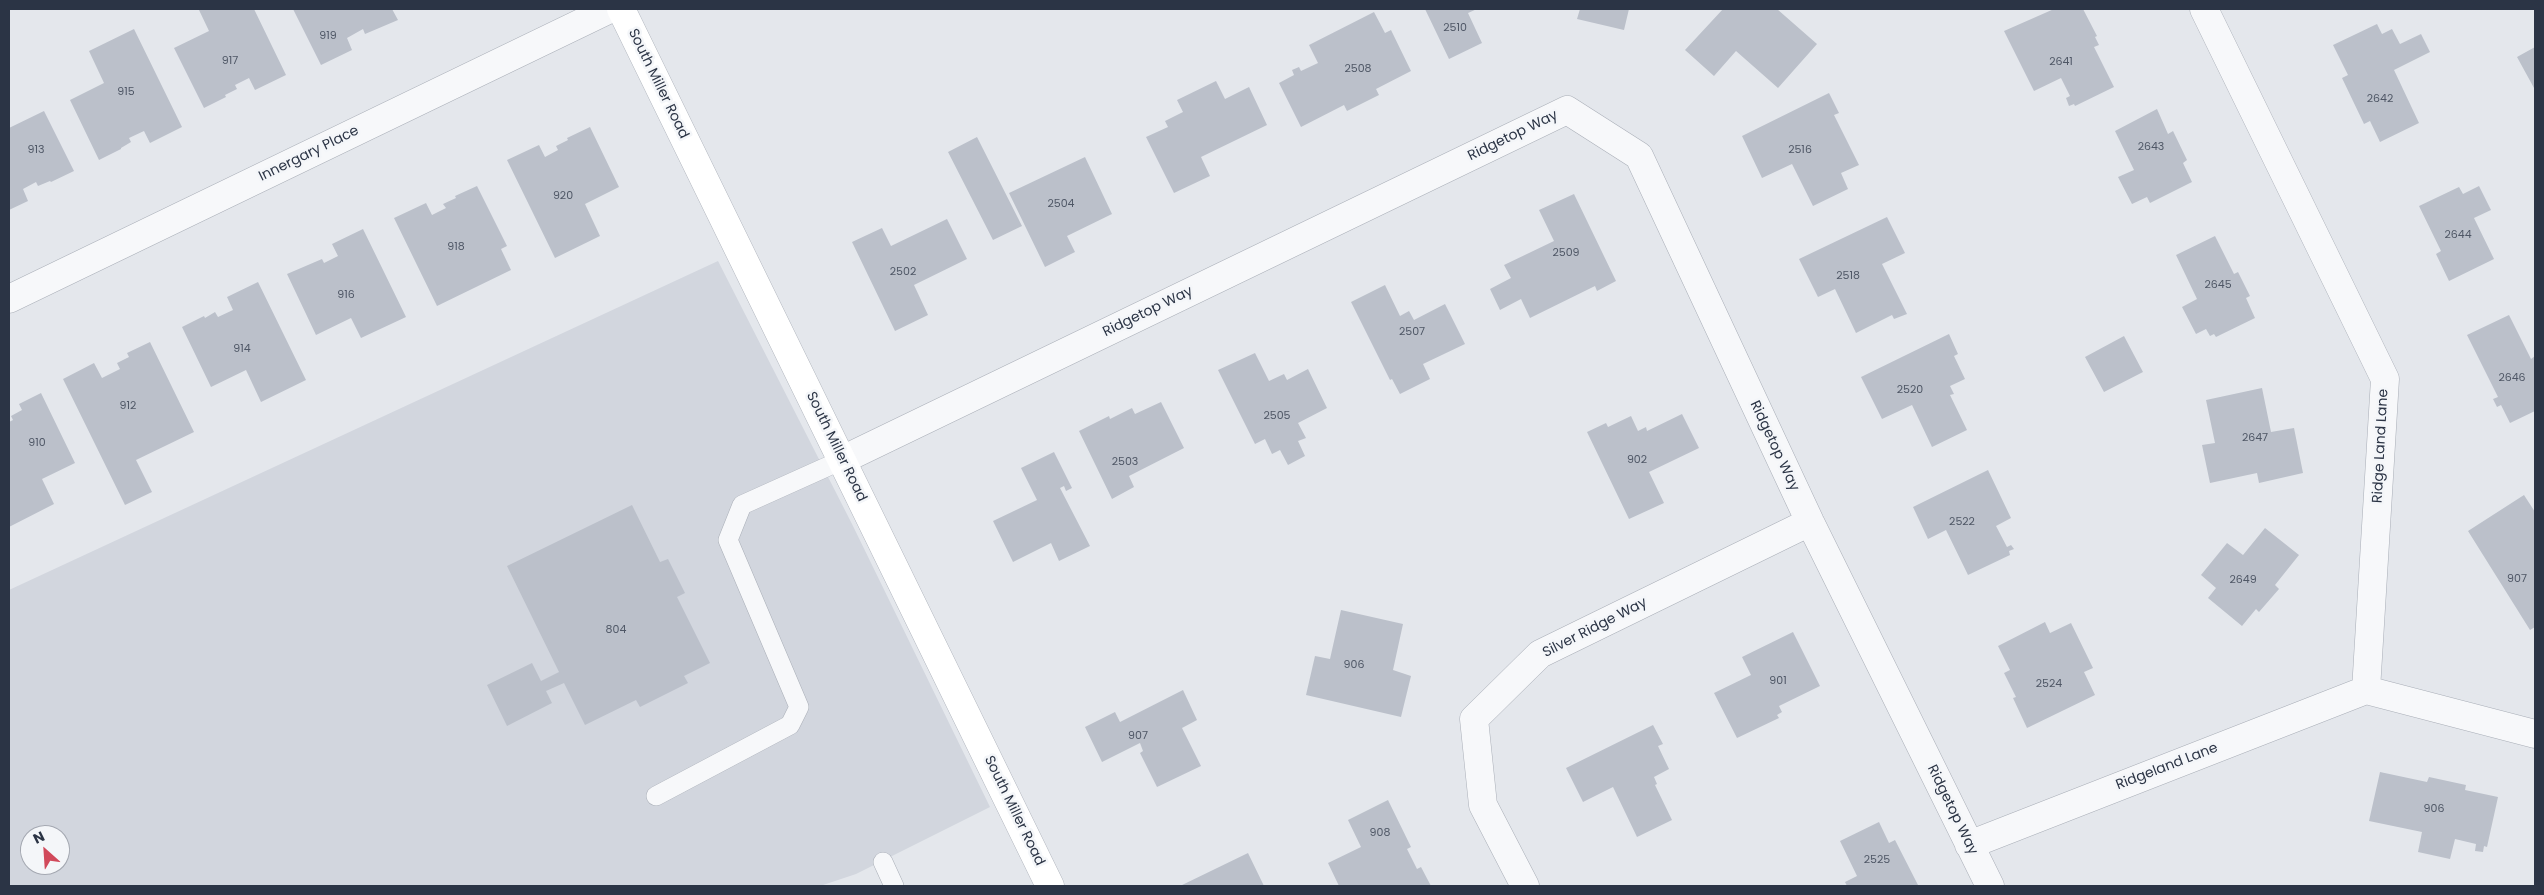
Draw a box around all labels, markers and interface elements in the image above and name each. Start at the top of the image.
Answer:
house number: 2510 [1443,21,1467,35]
street label: South Miller Road [624,26,692,142]
house number: 919 [319,29,337,43]
house number: 917 [222,54,238,68]
house number: 2641 [2049,55,2073,69]
house number: 2508 [1344,62,1372,76]
house number: 915 [117,85,135,99]
house number: 2642 [2367,92,2393,106]
street label: Ridgetop Way [1465,107,1561,165]
street label: Innergary Place [256,123,362,185]
house number: 2643 [2138,140,2164,154]
house number: 913 [28,143,44,157]
house number: 2516 [1788,143,1812,157]
house number: 920 [553,189,573,203]
house number: 2504 [1047,197,1075,211]
house number: 2644 [2444,228,2472,242]
house number: 918 [447,240,465,254]
house number: 2509 [1552,246,1580,260]
house number: 2502 [890,265,916,279]
house number: 2518 [1836,269,1860,283]
house number: 2645 [2204,278,2232,292]
street label: Ridgetop Way [1100,283,1196,341]
house number: 916 [337,288,355,302]
house number: 2507 [1399,325,1425,339]
house number: 914 [233,342,251,356]
house number: 2646 [2498,371,2526,385]
house number: 2520 [1897,383,1923,397]
street label: South Miller Road [802,389,870,505]
street label: Ridge Land Lane [2370,389,2392,503]
street label: Ridgetop Way [1746,398,1802,494]
house number: 912 [120,399,136,413]
house number: 2505 [1263,409,1291,423]
house number: 2647 [2242,431,2268,445]
house number: 910 [28,436,46,450]
house number: 902 [1627,453,1647,467]
house number: 2503 [1112,455,1138,469]
house number: 2522 [1949,515,1975,529]
house number: 907 [2507,572,2527,586]
house number: 2649 [2229,573,2257,587]
street label: Silver Ridge Way [1540,594,1650,662]
house number: 804 [606,623,626,637]
house number: 906 [1344,658,1364,672]
house number: 901 [1769,674,1787,688]
house number: 2524 [2036,677,2062,691]
house number: 907 [1128,729,1148,743]
street label: Ridgeland Lane [2114,740,2220,794]
street label: South Miller Road [980,753,1048,869]
street label: Ridgetop Way [1923,762,1981,858]
house number: 906 [2424,802,2444,816]
north arrow [20,825,70,875]
text: N [30,826,48,849]
house number: 908 [1370,826,1390,840]
house number: 2525 [1864,853,1890,867]

